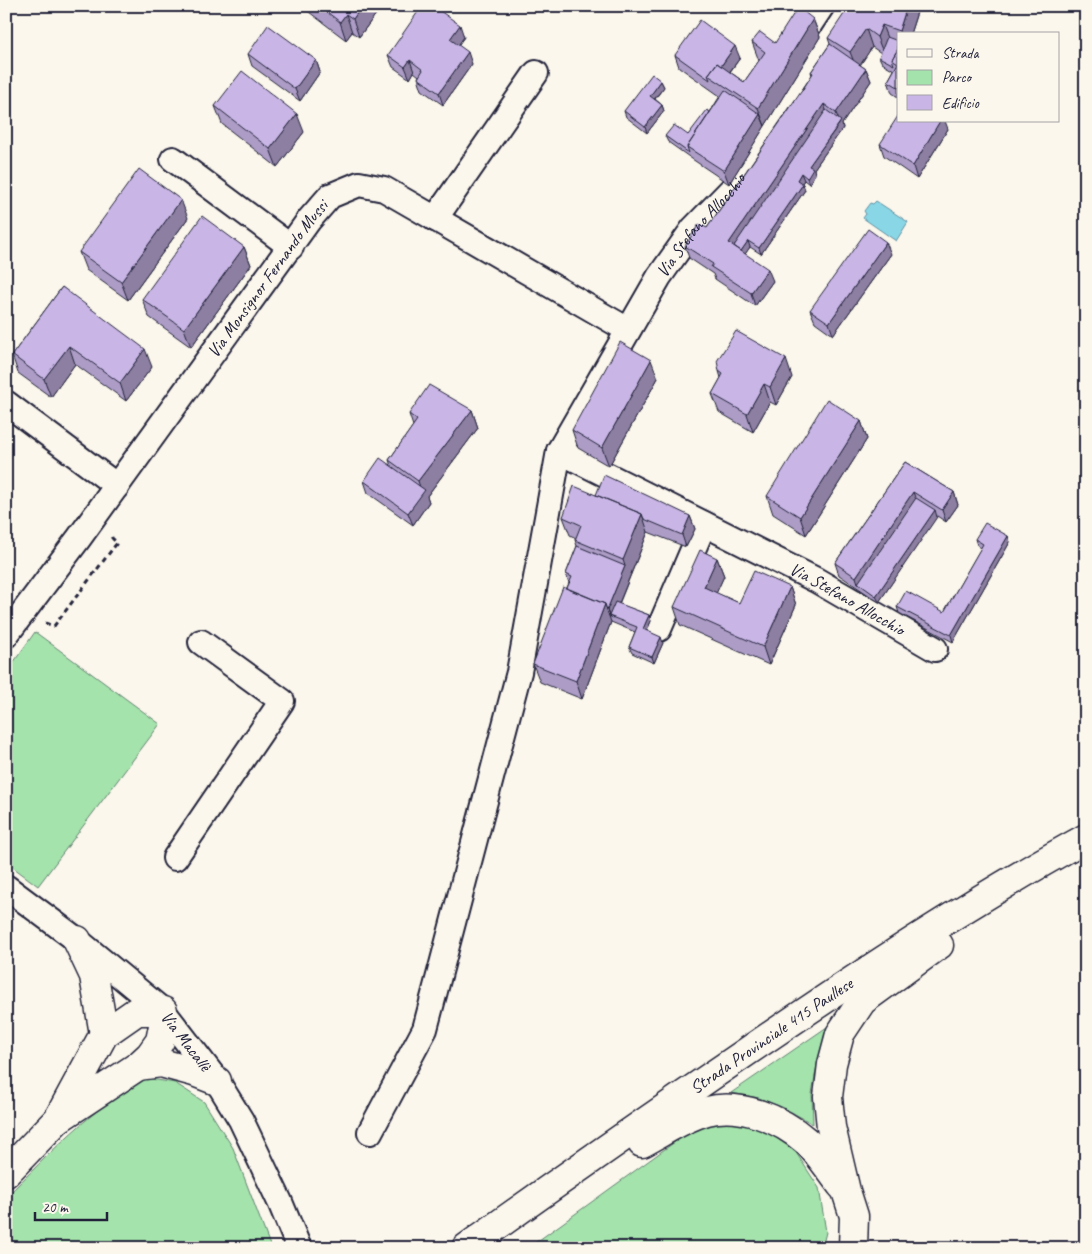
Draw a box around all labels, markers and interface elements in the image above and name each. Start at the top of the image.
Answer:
legend [897,32,1060,122]
text: Strada [942,44,979,63]
text: Parco [942,68,973,87]
text: Edificio [942,94,980,113]
street label: Via Stefano Allocchio [651,168,751,281]
street label: Via Monsignor Fernando Mussi [202,193,334,362]
street label: Via Stefano Allocchio [786,558,910,641]
street label: Strada Provinciale 415 Paullese [686,972,858,1099]
street label: Via Macallè [156,1006,217,1076]
scale bar [35,1189,108,1221]
text: 20 m [42,1198,69,1217]

